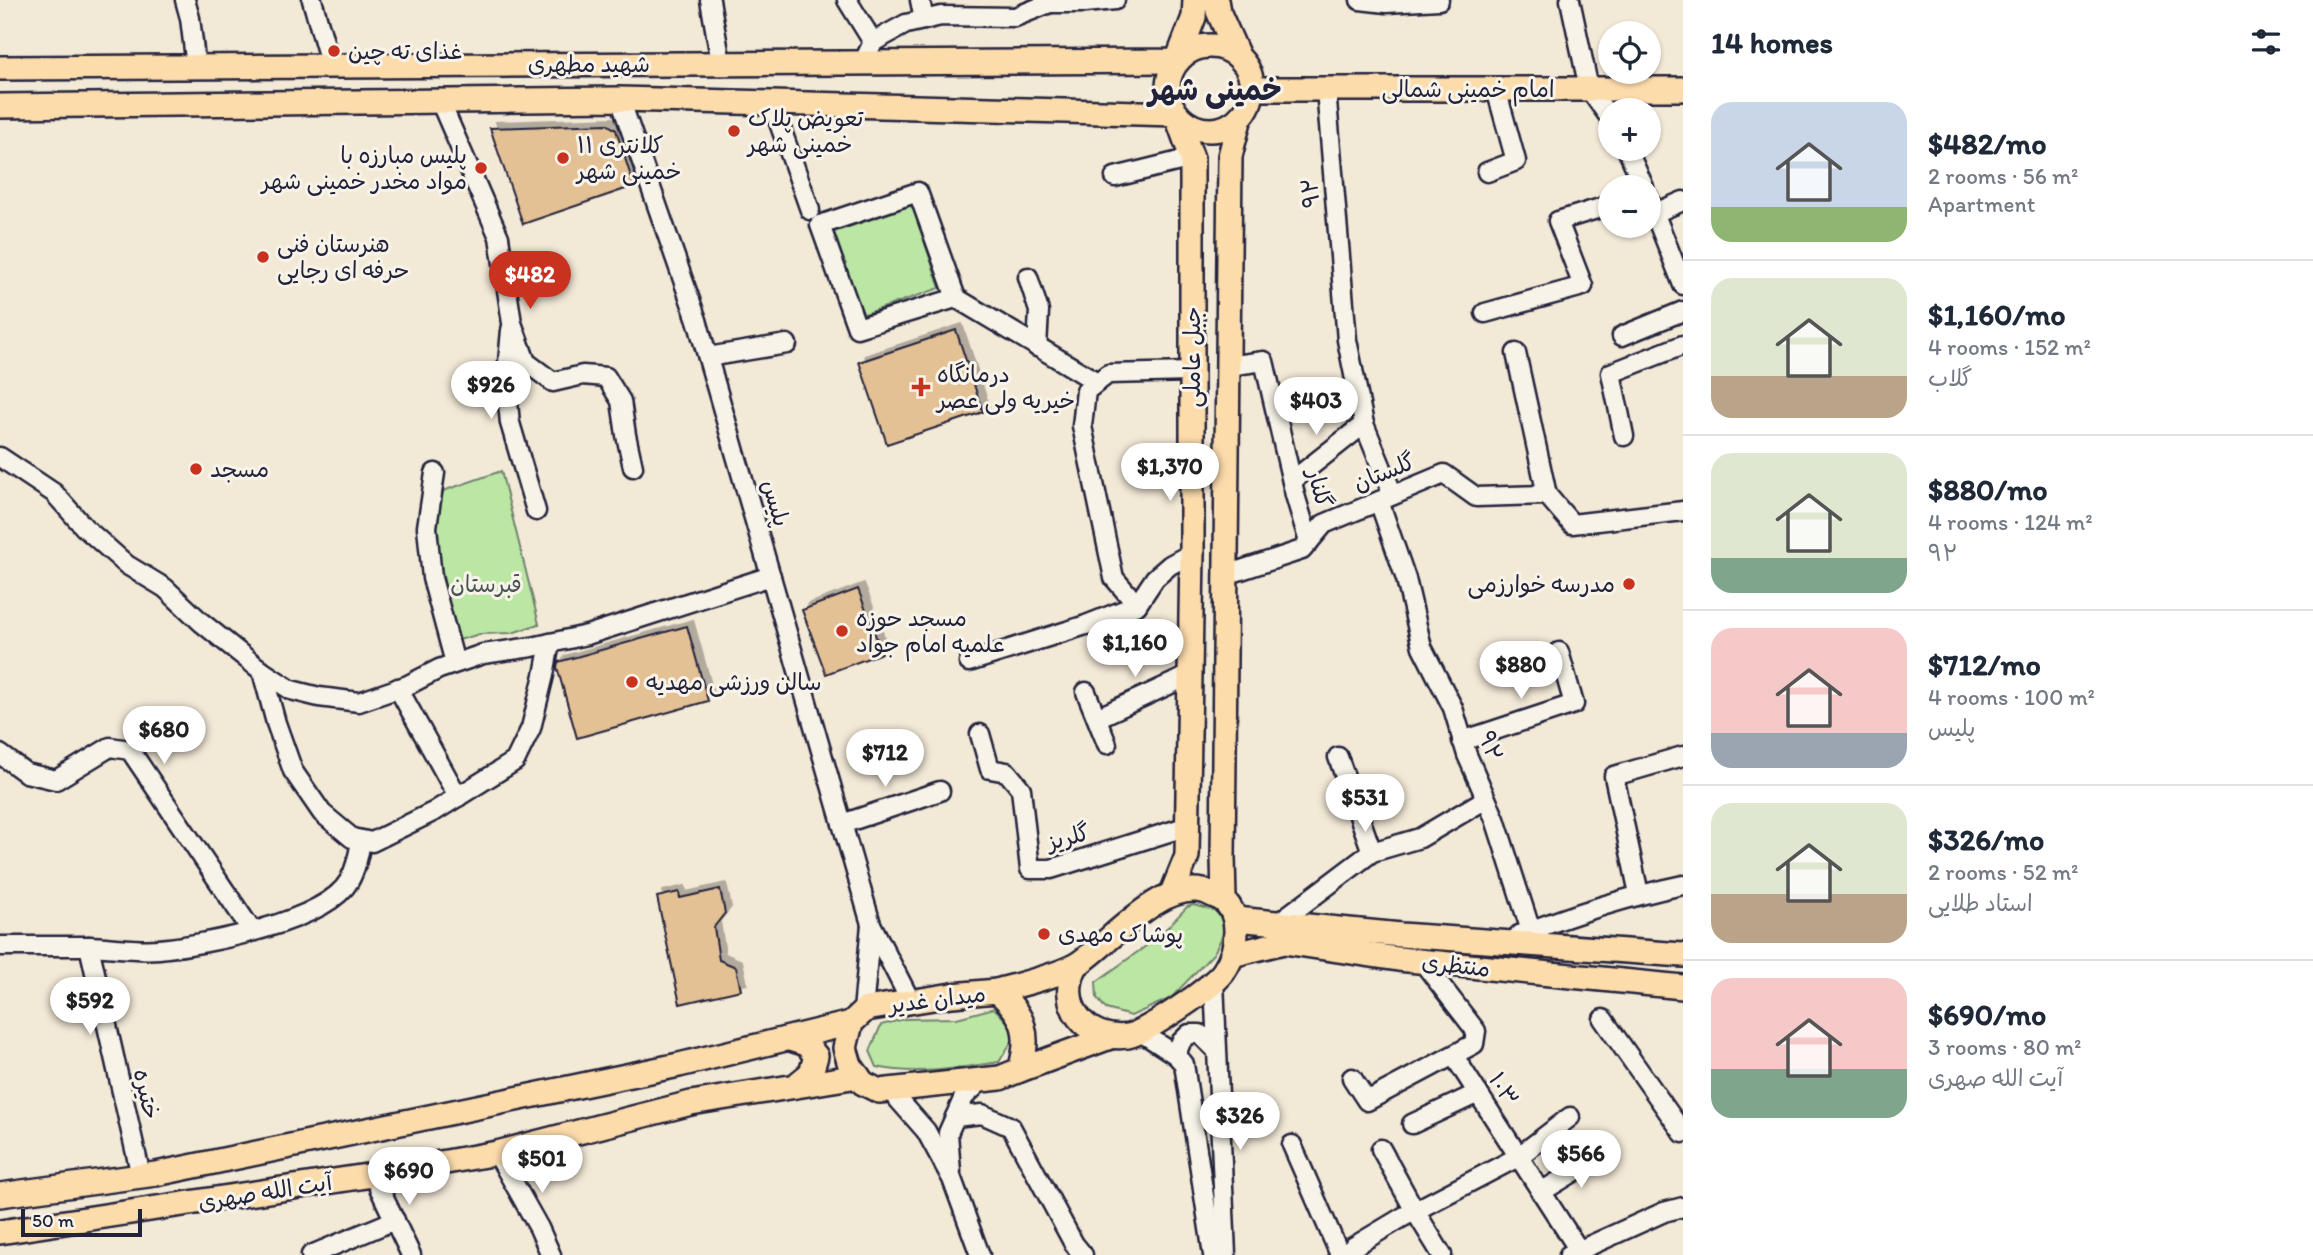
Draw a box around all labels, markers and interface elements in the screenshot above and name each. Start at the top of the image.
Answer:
map controls [1598,21,1661,238]
button: locate [1598,21,1661,84]
icon: filters [2247,23,2285,61]
text: 14 homes [1711,24,1833,61]
place label: غذای ته چین [348,37,462,65]
marker: غذای ته چین [326,43,342,59]
street label: شهید مطهری [528,50,650,78]
district label: خمینی شهر [1145,71,1282,109]
street label: امام خمینی شمالی [1381,75,1555,107]
button: + [1598,98,1661,161]
place label: تعویض پلاک خمینی شهر [746,104,864,159]
marker: تعویض پلاک خمینی شهر [726,123,742,139]
text: $482/mo [1928,125,2047,162]
icon: home [1767,130,1851,214]
place label: کلانتری ۱۱ خمینی شهر [575,131,682,186]
place label: پلیس مبارزه با مواد مخدر خمینی شهر [260,141,467,196]
marker: کلانتری ۱۱ خمینی شهر [555,150,571,166]
marker: پلیس مبارزه با مواد مخدر خمینی شهر [473,160,489,176]
text: 2 rooms · 56 m² [1928,162,2079,190]
button: − [1598,175,1661,238]
street label: ۹۲ [1295,177,1325,209]
text: Apartment [1928,190,2035,218]
place label: هنرستان فنی حرفه ای رجایی [277,230,410,285]
marker: هنرستان فنی حرفه ای رجایی [255,249,271,265]
pin: $482 [489,252,571,311]
text: $482 [505,260,555,288]
text: $1,160/mo [1928,296,2066,333]
street label: جبل عاملی [1178,306,1207,408]
icon: home [1767,306,1851,390]
text: 4 rooms · 152 m² [1928,333,2091,361]
place label: درمانگاه خیریه ولی عصر [935,360,1075,415]
pin: $926 [450,362,532,421]
text: گلاب [1928,364,1972,392]
text: $926 [467,370,515,398]
marker: درمانگاه خیریه ولی عصر [911,377,931,397]
pin: $403 [1275,378,1357,437]
text: $403 [1290,386,1342,414]
pin: $1,370 [1113,444,1227,503]
street label: گلستان [1349,447,1419,497]
text: $1,370 [1137,452,1203,480]
place label: مسجد [210,455,269,483]
marker: مسجد [188,461,204,477]
street label: گلنار [1301,464,1339,511]
text: $880/mo [1928,471,2048,508]
street label: پلیس [755,476,796,530]
icon: home [1767,481,1851,565]
text: 4 rooms · 124 m² [1928,508,2093,536]
text: ۹۲ [1928,539,1958,567]
park label: قبرستان [450,570,522,598]
place label: مدرسه خوارزمی [1468,570,1615,599]
marker: مدرسه خوارزمی [1621,576,1637,592]
place label: مسجد حوزه علمیه امام جواد [856,604,1005,662]
pin: $1,160 [1078,620,1192,679]
marker: مسجد حوزه علمیه امام جواد [834,623,850,639]
text: $1,160 [1103,628,1167,656]
pin: $880 [1480,642,1562,701]
text: $712/mo [1928,646,2041,683]
text: $880 [1495,650,1547,678]
icon: home [1767,656,1851,740]
place label: سالن ورزشی مهدیه [646,668,822,697]
marker: سالن ورزشی مهدیه [624,674,640,690]
text: 4 rooms · 100 m² [1928,683,2095,711]
pin: $680 [123,706,205,766]
text: پلیس [1928,714,1975,742]
text: $680 [139,715,189,743]
street label: ۹۲ [1473,727,1509,765]
pin: $712 [844,730,926,789]
text: $712 [862,738,908,766]
pin: $531 [1324,774,1406,834]
text: $531 [1342,783,1388,811]
street label: گلریز [1042,818,1093,857]
text: $326/mo [1928,821,2044,858]
icon: home [1767,831,1851,915]
text: 2 rooms · 52 m² [1928,858,2078,886]
text: استاد طلایی [1928,889,2033,917]
place label: پوشاک مهدی [1058,920,1183,949]
marker: پوشاک مهدی [1036,926,1052,942]
street label: منتظری [1420,947,1492,983]
pin: $592 [49,978,131,1037]
street label: میدان غدیر [885,979,987,1019]
text: $592 [66,986,114,1014]
text: $690/mo [1928,996,2046,1033]
icon: home [1767,1006,1851,1090]
text: 3 rooms · 80 m² [1928,1033,2082,1061]
text: آیت الله صهری [1928,1064,2063,1092]
street label: ختیره [128,1066,166,1122]
street label: ۱۰۳ [1483,1067,1525,1111]
pin: $326 [1199,1092,1281,1152]
text: $326 [1216,1101,1264,1129]
pin: $566 [1540,1130,1622,1190]
pin: $501 [501,1136,583,1195]
text: $566 [1557,1139,1605,1167]
text: $501 [518,1144,566,1172]
pin: $690 [368,1148,450,1207]
text: $690 [384,1156,434,1184]
street label: آیت الله صهری [196,1167,335,1216]
scale bar [21,1206,142,1238]
text: 50 m [32,1209,74,1232]

